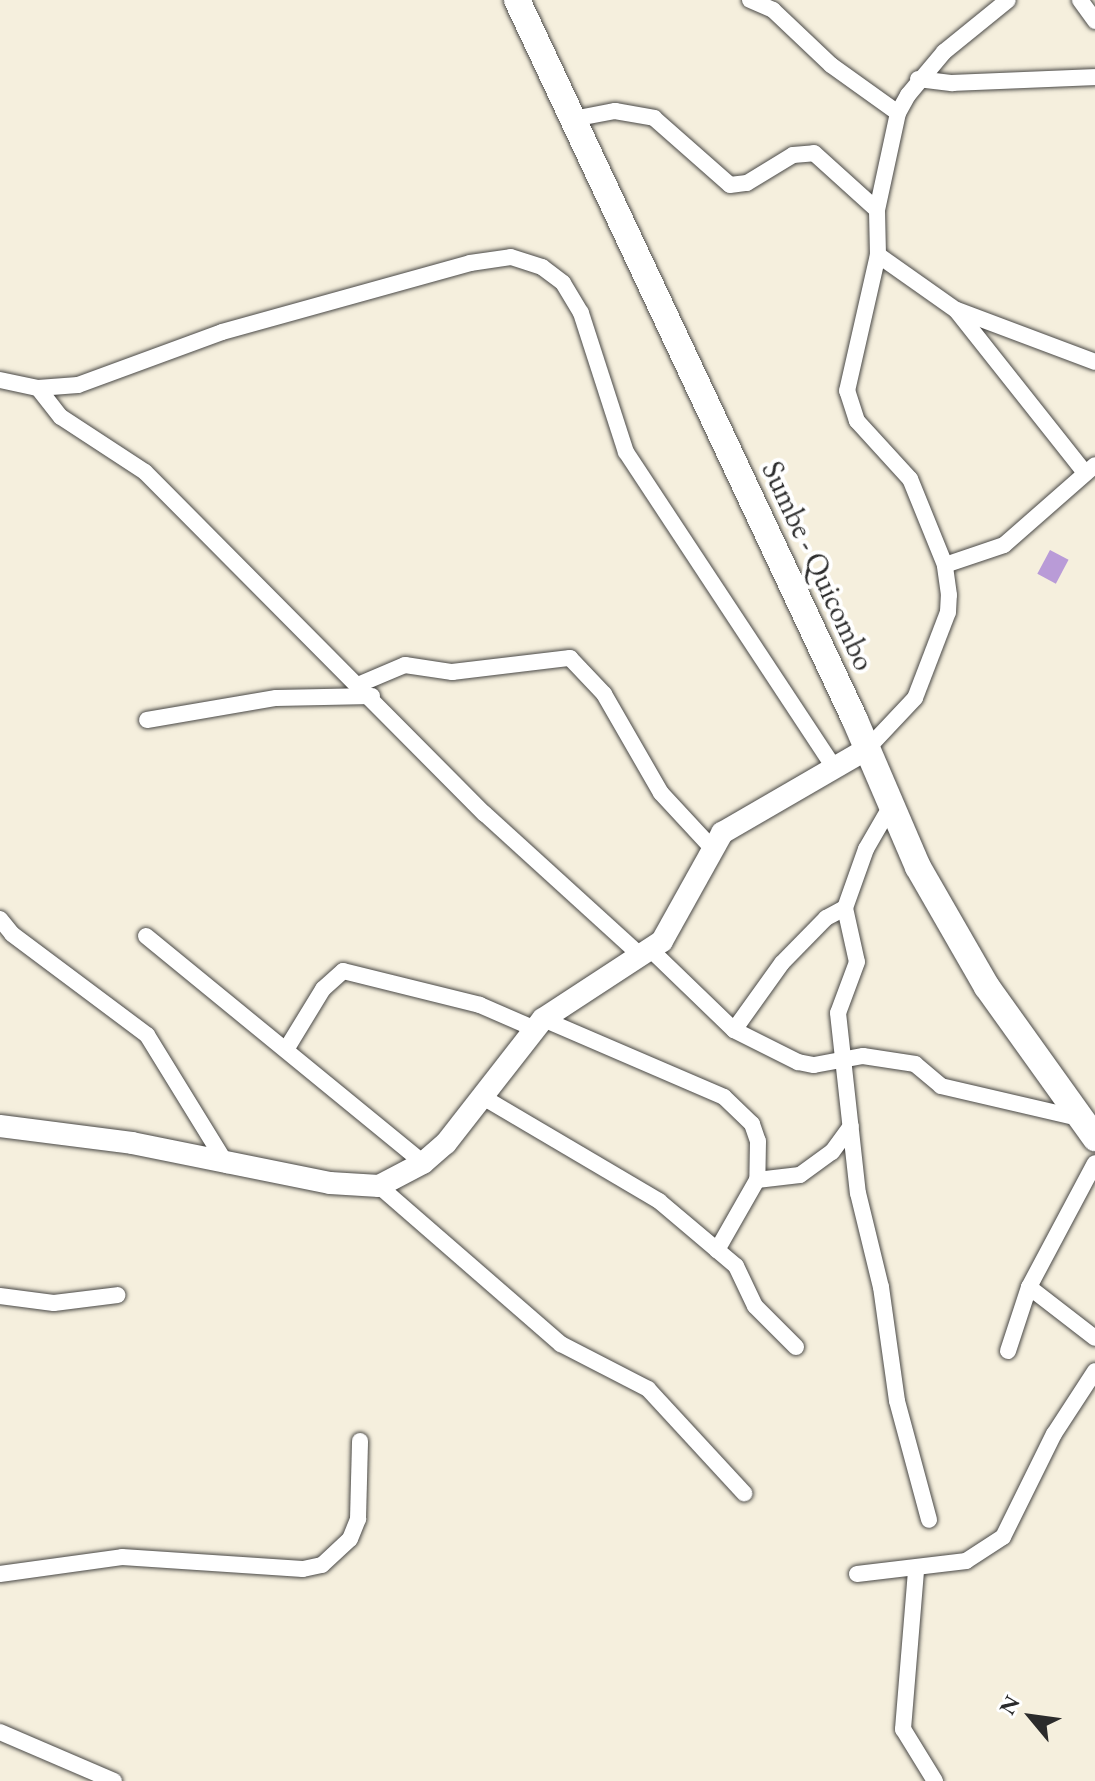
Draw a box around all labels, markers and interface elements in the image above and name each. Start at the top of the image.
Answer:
street label: Sumbe - Quicombo [754,456,882,676]
north arrow [991,1677,1071,1757]
text: N [993,1690,1027,1720]

